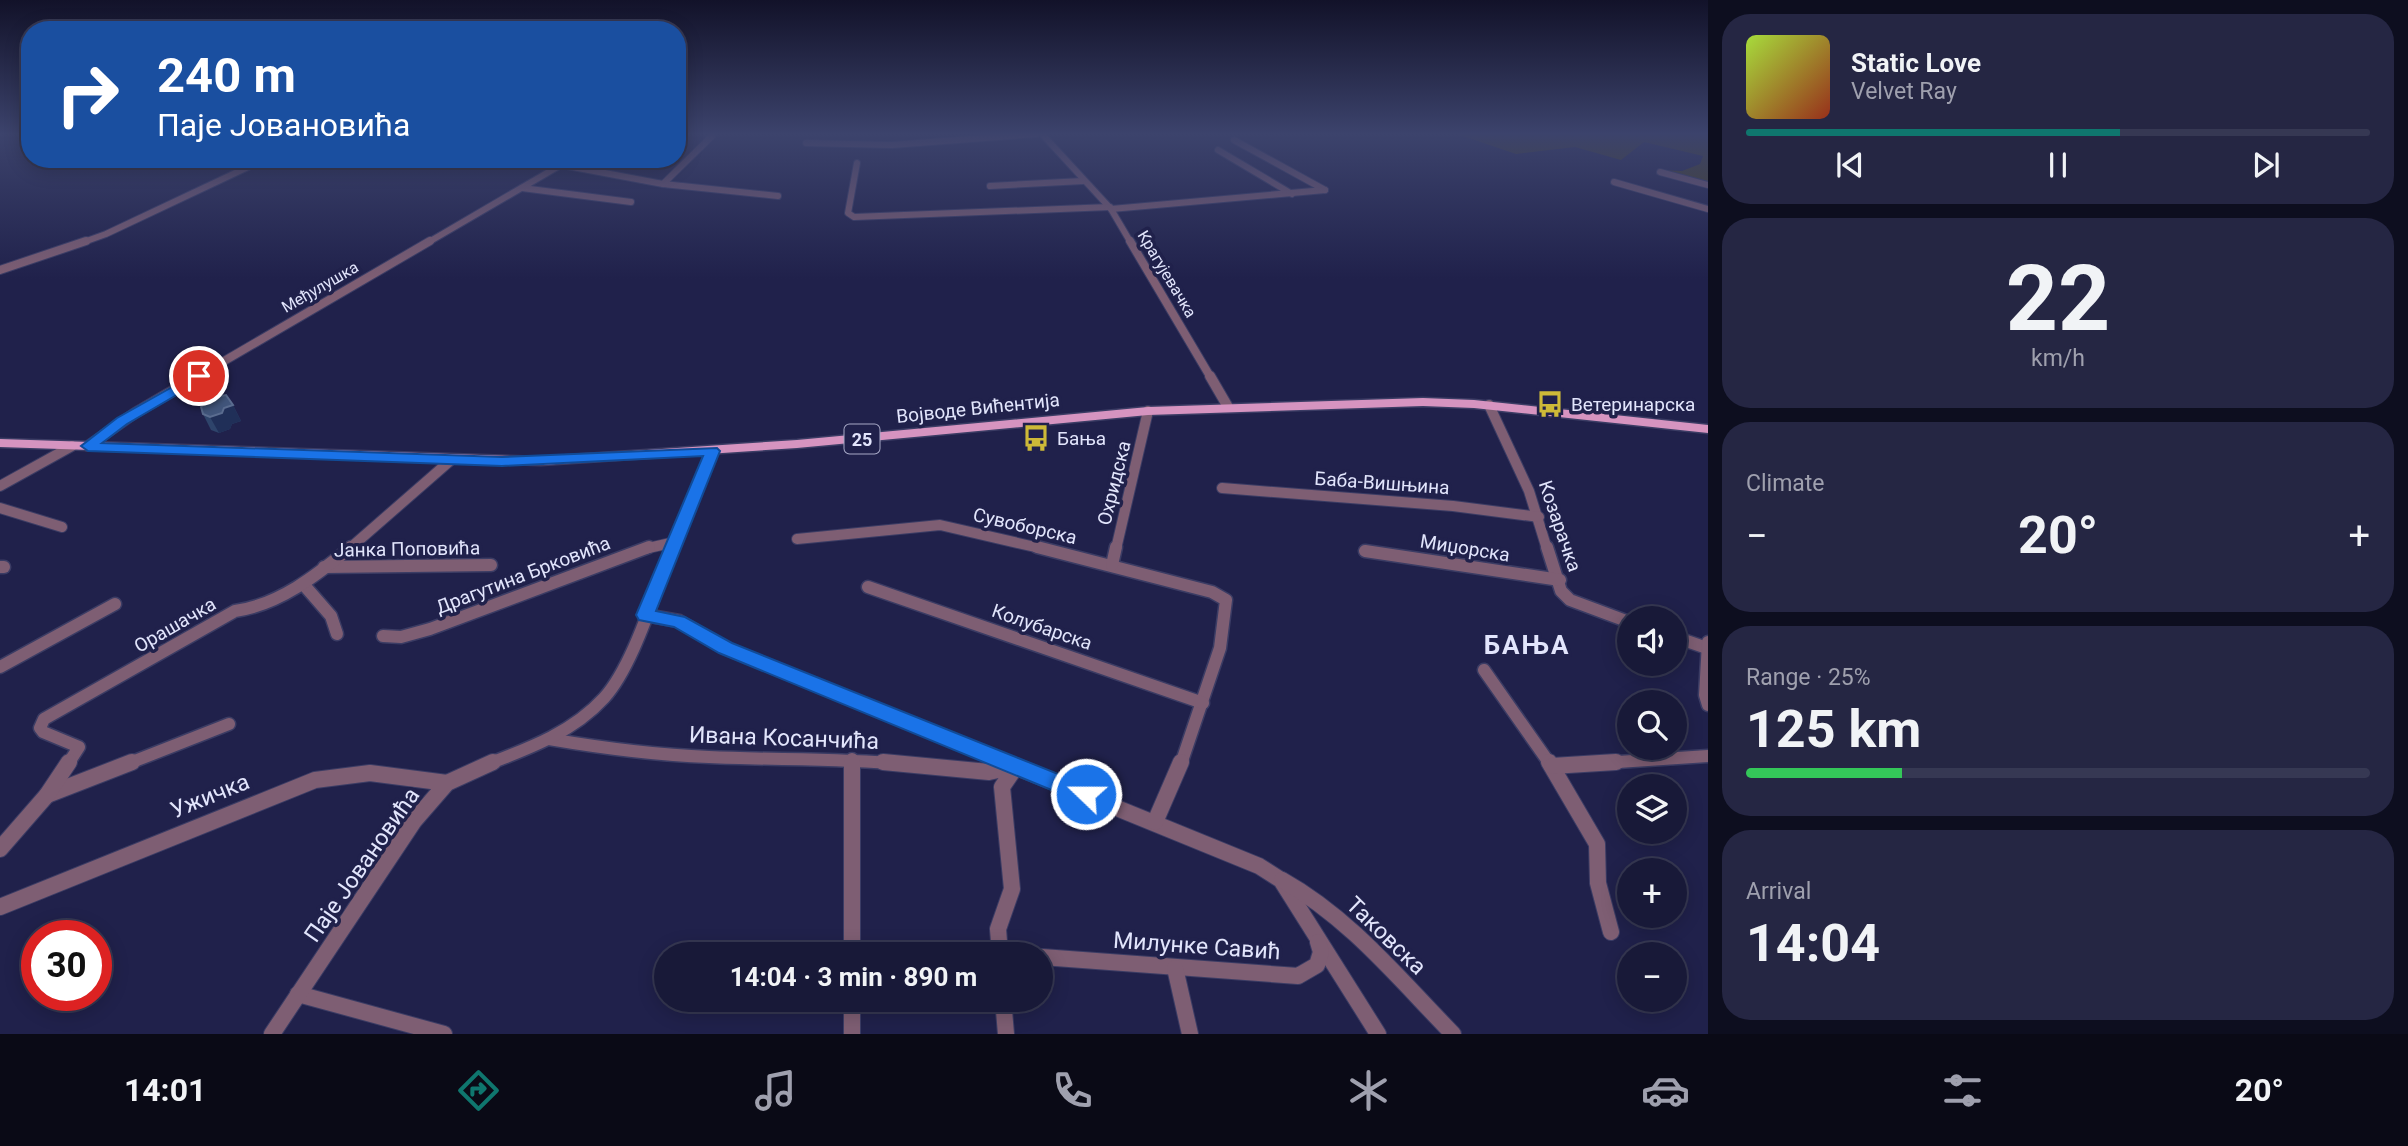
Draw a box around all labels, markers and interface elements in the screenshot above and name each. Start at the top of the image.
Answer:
text: 240 m [157,47,296,104]
text: Static Love [1851,48,1981,78]
icon: right [42,49,133,140]
text: Velvet Ray [1851,78,1957,105]
text: Паје Јовановића [157,106,410,144]
icon: previous [1831,146,1869,184]
icon: pause [2039,146,2077,184]
icon: next [2247,146,2285,184]
street label: Крагујевачка [1134,227,1200,321]
text: 22 [2006,246,2110,352]
street label: Међулушка [278,257,362,317]
text: km/h [2031,345,2085,372]
pin [169,346,229,406]
icon: arrive [180,357,218,395]
street label: Војводе Вићентија [895,388,1061,428]
bus stop icon: Ветеринарска [1535,389,1565,419]
place label: Ветеринарска [1571,393,1695,416]
bus stop icon: Бања [1021,423,1051,453]
road number: 25 [844,424,880,454]
place label: Бања [1057,427,1106,450]
street label: Охридска [1092,438,1136,528]
street label: Баба-Вишњина [1314,467,1450,499]
text: Climate [1746,470,1825,497]
street label: Козарачка [1534,477,1586,575]
street label: Сувоборска [971,503,1079,549]
text: 20° [2018,505,2098,566]
text: − [1746,514,1768,558]
text: + [2348,514,2370,558]
street label: Миџорска [1418,530,1512,566]
street label: Драгутина Брковића [433,531,613,619]
street label: Јанка Поповића [334,536,480,562]
street label: Орашачка [130,592,220,658]
street label: Колубарска [989,599,1095,655]
map controls [1617,606,1687,1012]
button: sound [1617,606,1687,676]
district label: БАЊА [1484,630,1570,660]
text: Range · 25% [1746,664,1871,691]
button: search [1617,690,1687,760]
text: 125 km [1746,699,1921,760]
street label: Ивана Косанчића [688,721,880,755]
position arrow [1049,757,1123,831]
street label: Ужичка [167,768,253,824]
button: layers [1617,774,1687,844]
street label: Паје Јовановића [299,783,425,947]
button: + [1617,858,1687,928]
text: Arrival [1746,878,1811,905]
street label: Таковска [1341,891,1431,981]
text: 14:04 [1746,913,1880,974]
speed limit sign: 30 [21,920,112,1011]
street label: Милунке Савић [1112,927,1282,965]
button: − [1617,942,1687,1012]
text: 14:04 · 3 min · 890 m [730,962,977,992]
icon: directions [454,1066,503,1115]
icon: music [751,1066,800,1115]
icon: phone [1048,1066,1097,1115]
icon: climate [1344,1066,1393,1115]
icon: car [1641,1066,1690,1115]
icon: filters [1938,1066,1987,1115]
text: 14:01 [124,1071,206,1109]
text: 20° [2235,1071,2284,1109]

